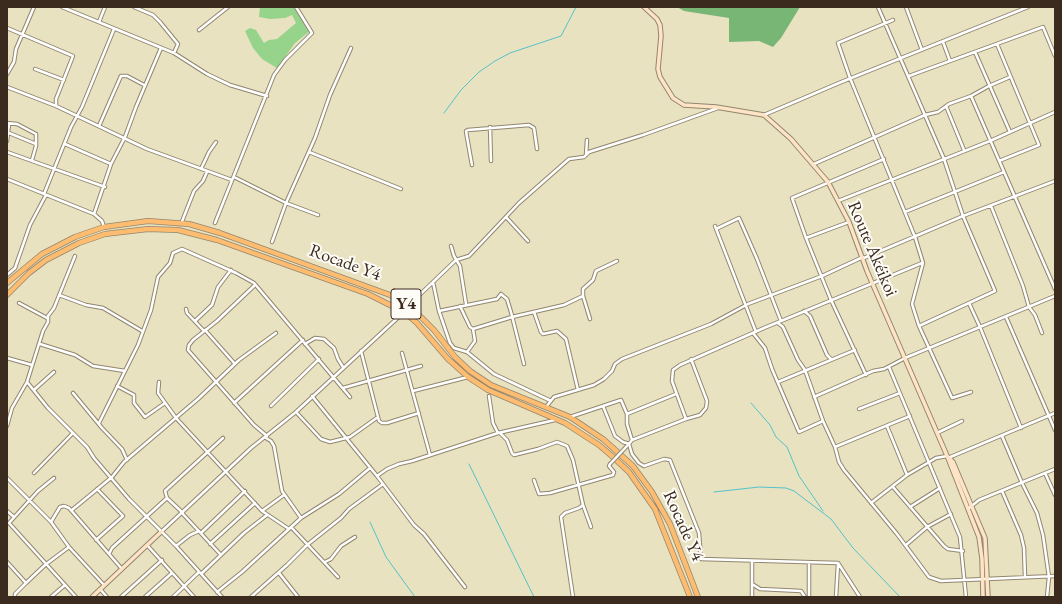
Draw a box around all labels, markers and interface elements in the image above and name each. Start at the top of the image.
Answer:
street label: Route Akéikoi [842,198,902,300]
street label: Rocade Y4 [306,240,384,286]
road number: Y4 [391,289,421,319]
street label: Rocade Y4 [658,487,708,565]

